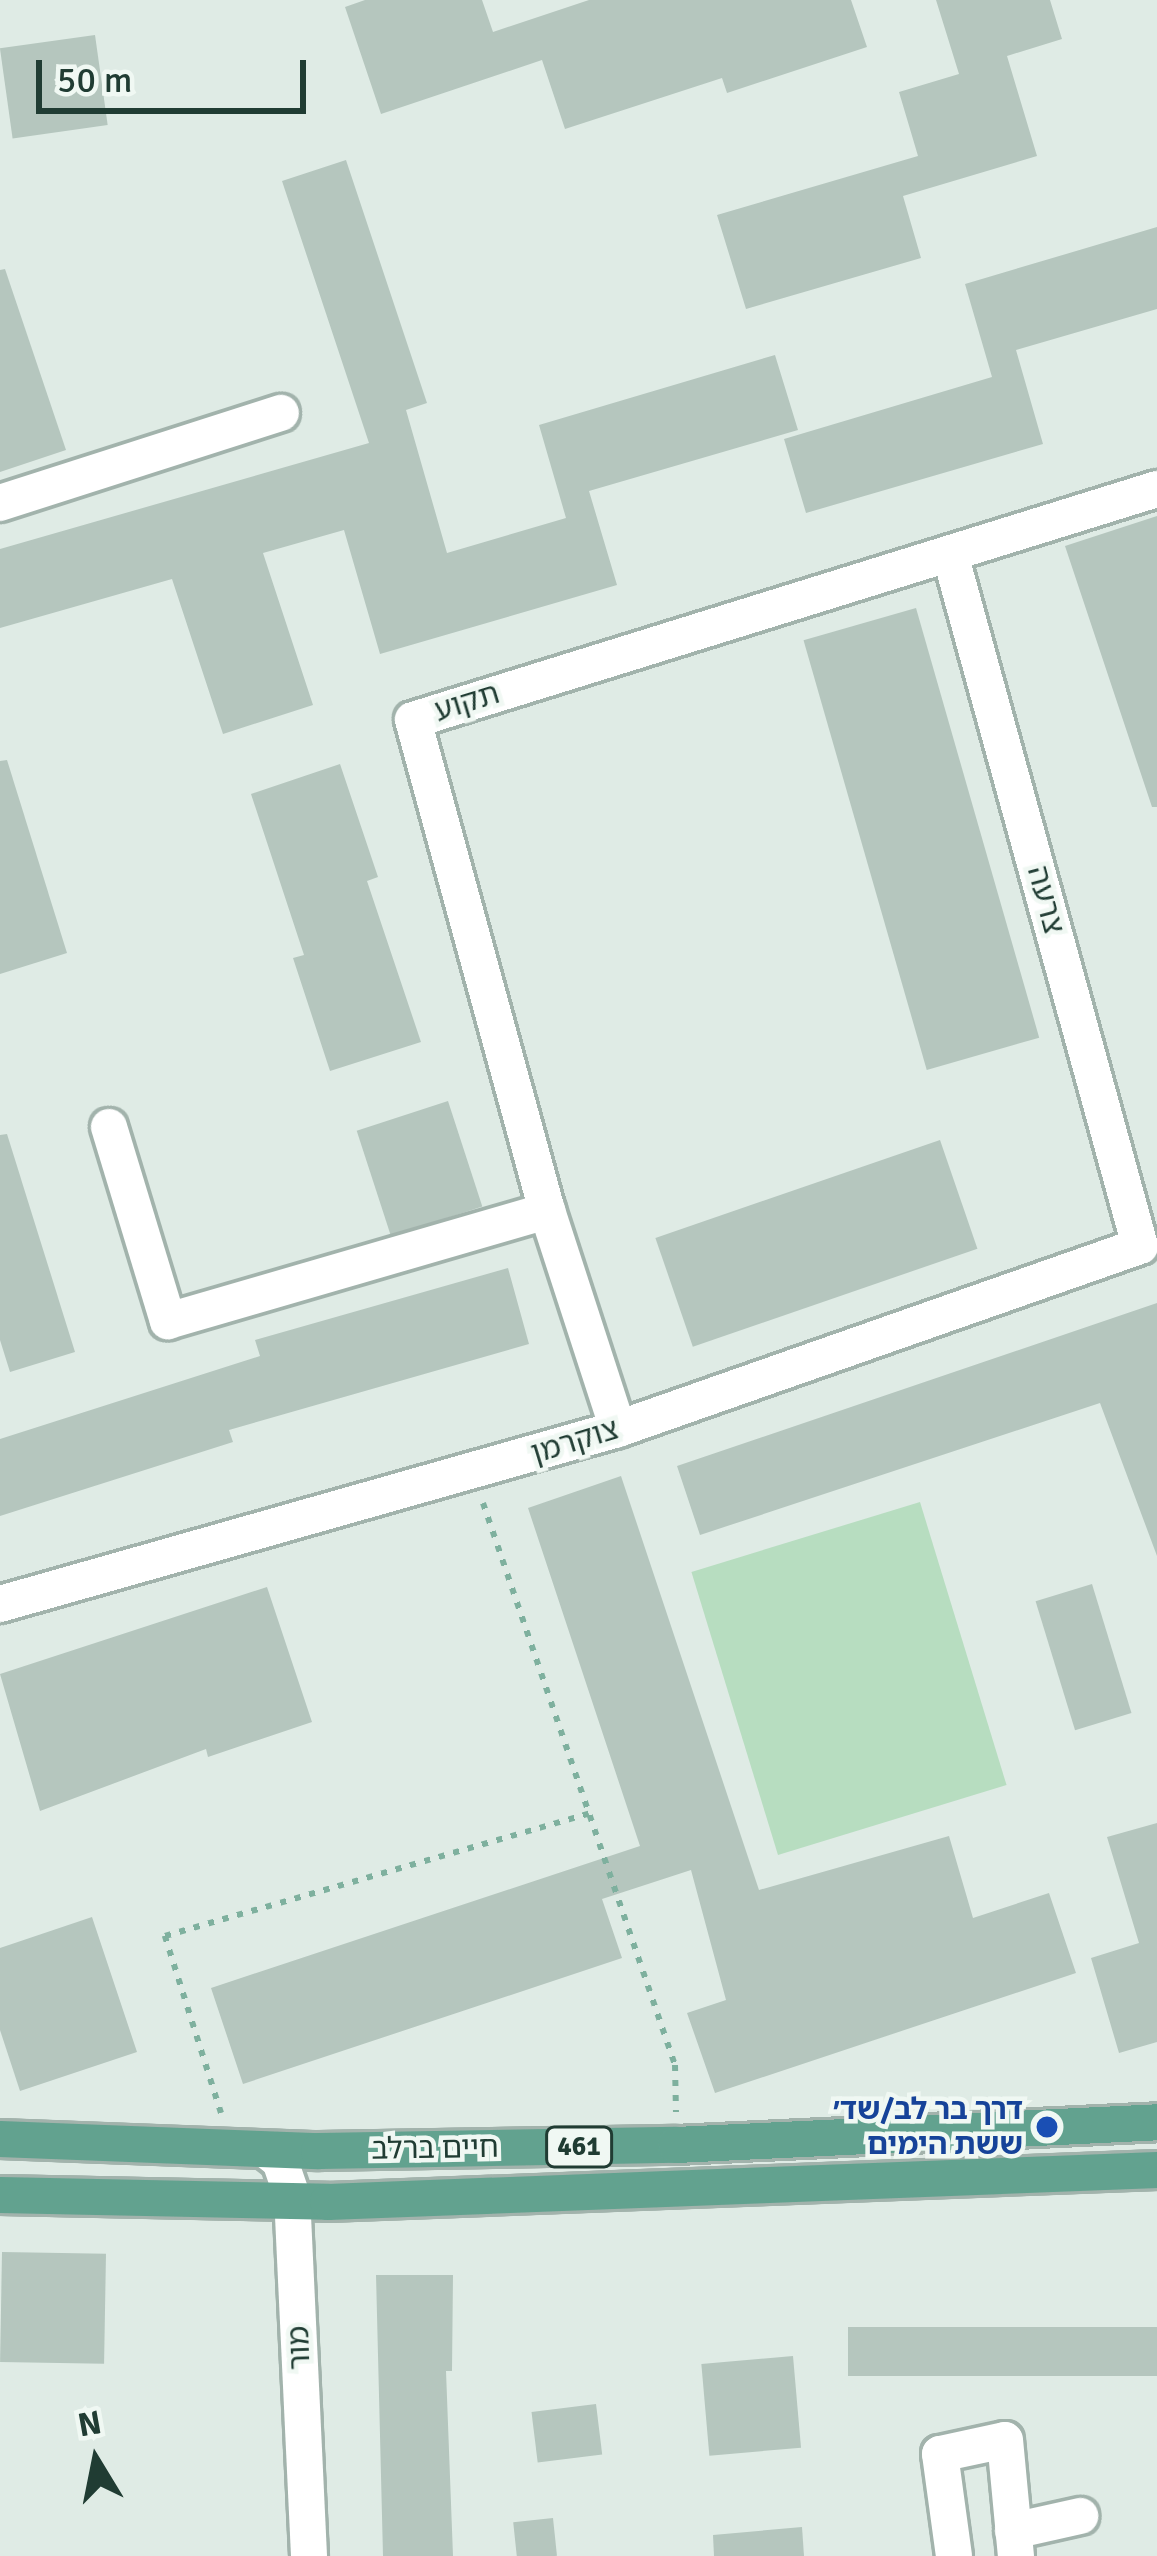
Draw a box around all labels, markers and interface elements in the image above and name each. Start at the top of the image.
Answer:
scale bar [42,36,312,110]
text: 50 m [57,58,133,103]
street label: תקוע [430,676,504,730]
street label: צרעה [1019,862,1071,938]
street label: צוקרמן [527,1412,623,1472]
place label: דרך בר לב/שד׳ ששת הימים [833,2092,1023,2162]
marker: דרך בר לב/שד׳ ששת הימים [1034,2114,1060,2140]
road number: 461 [543,2126,615,2168]
street label: חיים ברלב [371,2130,499,2168]
street label: מור [281,2325,319,2371]
north arrow [36,2400,156,2520]
text: N [75,2402,105,2446]

